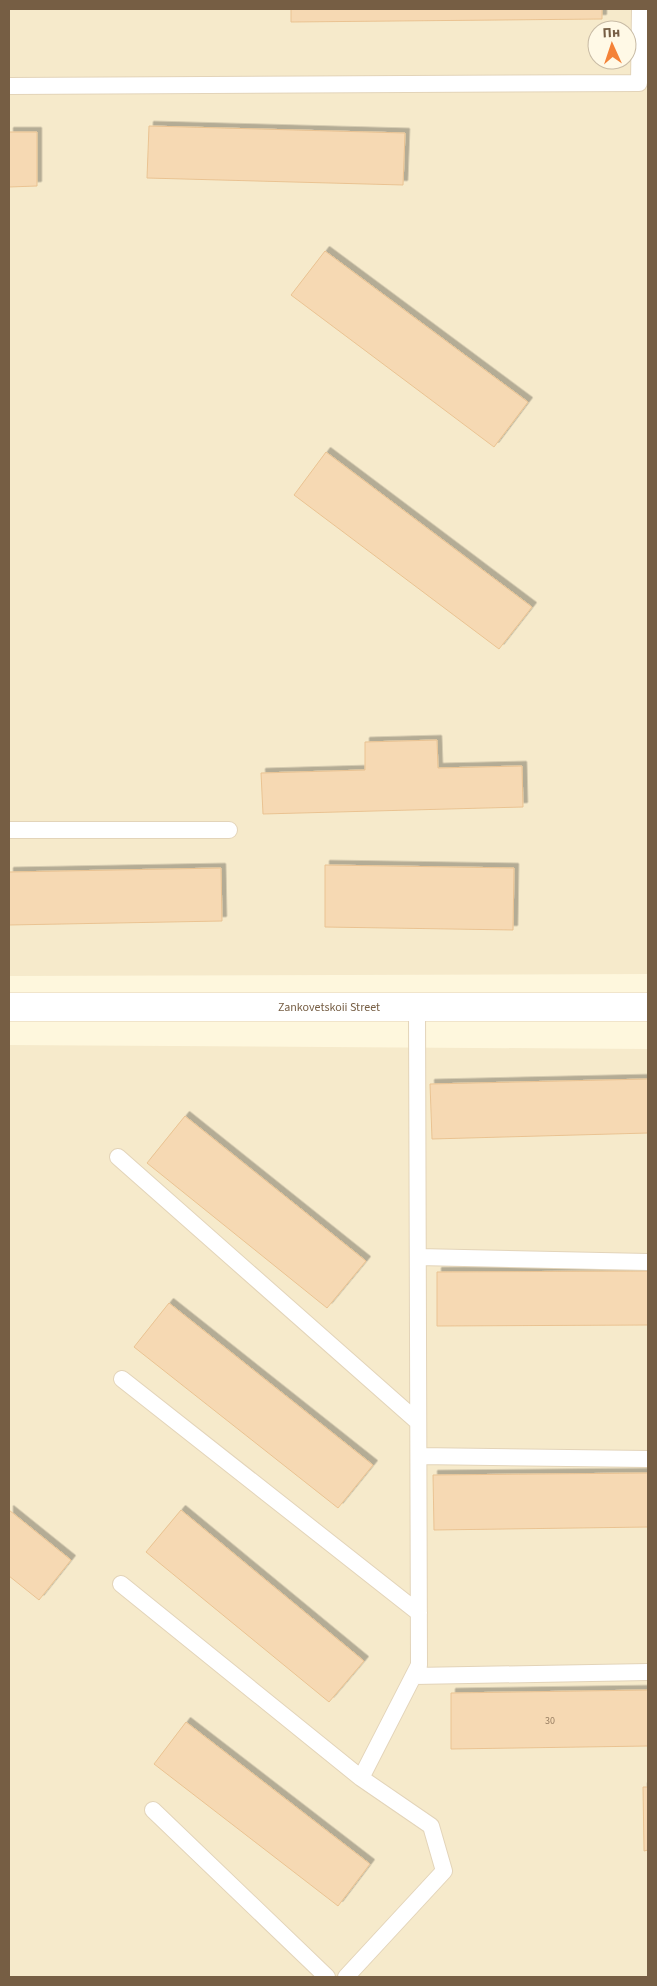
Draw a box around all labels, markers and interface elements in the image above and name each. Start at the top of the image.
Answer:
north arrow [587,20,637,70]
text: Пн [602,23,621,43]
street label: Zankovetskoii Street [278,999,380,1016]
house number: 30 [545,1714,555,1728]

